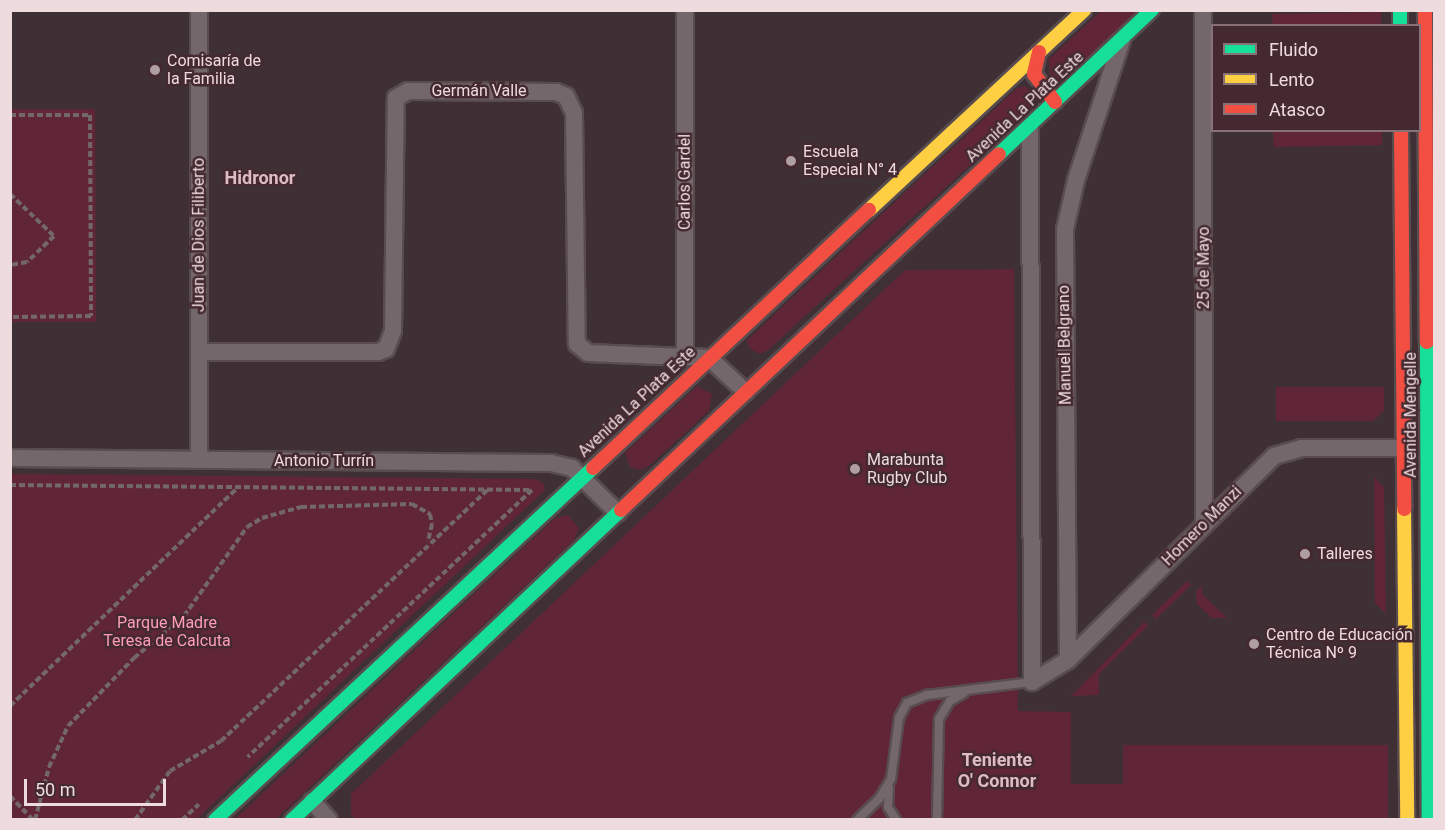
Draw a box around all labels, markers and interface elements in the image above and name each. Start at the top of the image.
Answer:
legend [1211,24,1421,132]
text: Fluido [1269,39,1318,60]
street label: Avenida La Plata Este [962,48,1088,166]
place label: Comisaría de la Familia [167,51,261,89]
marker: Comisaría de la Familia [148,63,162,77]
text: Lento [1269,69,1314,90]
street label: Germán Valle [431,81,527,101]
text: Atasco [1269,99,1325,120]
street label: Carlos Gardel [675,134,695,230]
place label: Escuela Especial N° 4 [803,142,897,180]
marker: Escuela Especial N° 4 [784,154,798,168]
street label: Juan de Dios Filiberto [189,158,209,312]
district label: Hidronor [225,167,295,189]
street label: 25 de Mayo [1194,227,1214,309]
street label: Manuel Belgrano [1054,285,1076,405]
street label: Avenida La Plata Este [574,343,700,461]
street label: Avenida Mengelle [1401,352,1421,478]
place label: Marabunta Rugby Club [867,450,947,488]
street label: Antonio Turrín [274,451,374,471]
marker: Marabunta Rugby Club [848,462,862,476]
street label: Homero Manzi [1158,482,1246,570]
place label: Talleres [1317,544,1373,564]
marker: Talleres [1298,547,1312,561]
park label: Parque Madre Teresa de Calcuta [103,613,231,651]
place label: Centro de Educación Técnica Nº 9 [1266,625,1413,663]
marker: Centro de Educación Técnica Nº 9 [1247,637,1261,651]
district label: Teniente O' Connor [958,750,1036,792]
scale bar [27,767,170,805]
text: 50 m [35,779,75,800]

